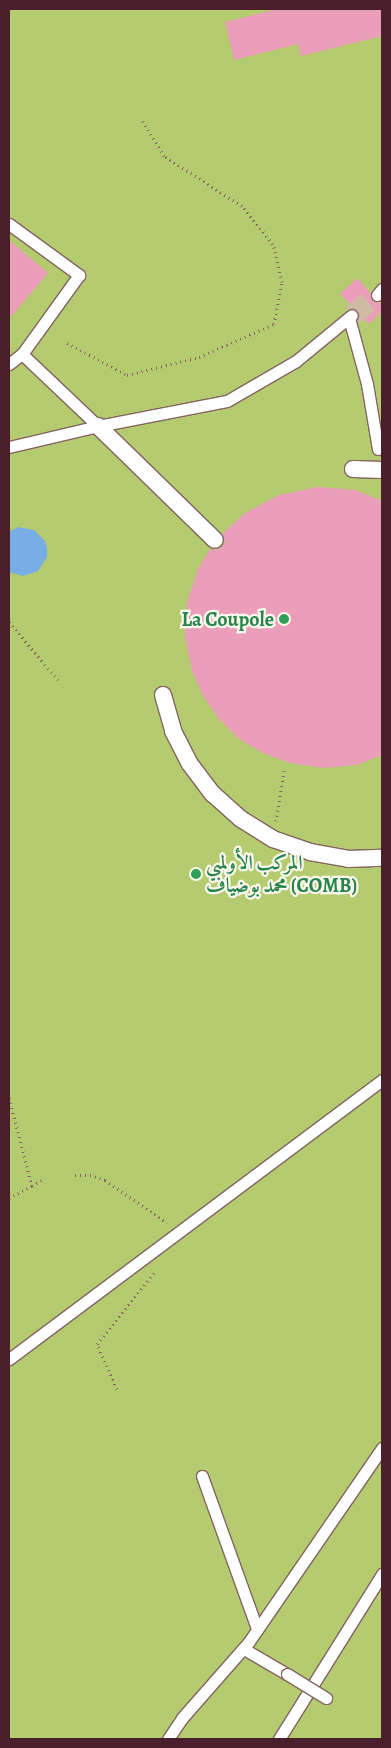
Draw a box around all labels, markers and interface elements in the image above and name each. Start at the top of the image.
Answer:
place label: La Coupole [181,607,274,631]
marker: La Coupole [278,613,290,625]
place label: المركب الأولمبي محمد بوضياف (COMB) [206,850,357,897]
marker: المركب الأولمبي محمد بوضياف (COMB) [190,868,202,880]

